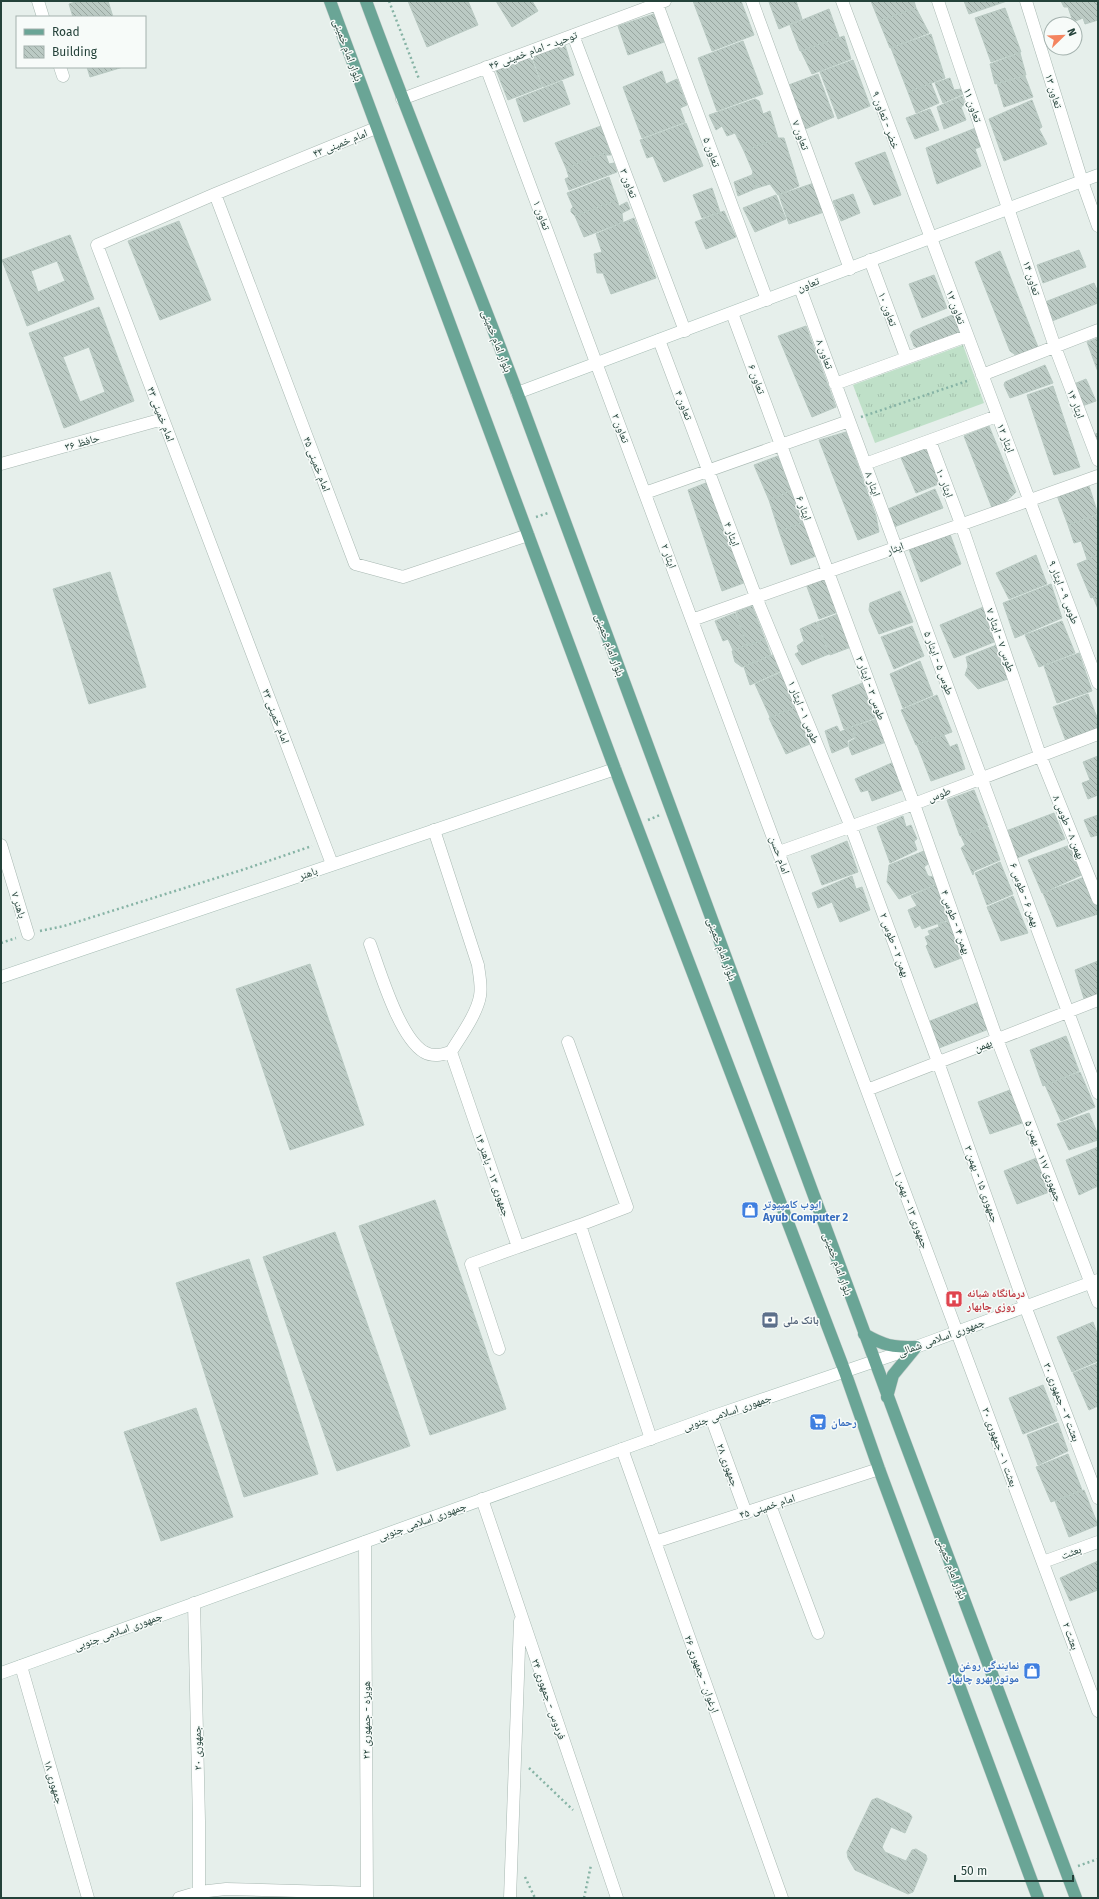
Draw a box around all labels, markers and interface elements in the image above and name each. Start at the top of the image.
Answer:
legend [16,16,146,68]
north arrow [1043,16,1083,56]
street label: بلوار امام خمینی [330,17,365,83]
text: Road [52,25,80,39]
text: N [1064,26,1079,38]
street label: توحید - امام خمینی ۴۶ [487,28,580,73]
text: Building [52,45,98,59]
street label: تعاون ۱۳ [1042,72,1065,111]
street label: تعاون ۱۱ [961,86,985,125]
street label: خضر - تعاون ۹ [869,89,902,151]
street label: تعاون ۷ [789,119,812,152]
street label: امام خمینی ۴۳ [311,127,369,160]
street label: تعاون ۵ [700,136,723,169]
street label: تعاون ۳ [617,167,640,200]
street label: تعاون ۱ [530,199,553,232]
street label: تعاون ۱۴ [1020,259,1043,298]
street label: تعاون [795,274,822,295]
street label: تعاون ۱۲ [943,288,968,327]
street label: تعاون ۱۰ [875,290,900,329]
street label: بلوار امام خمینی [479,308,514,374]
street label: تعاون ۸ [813,338,836,371]
street label: تعاون ۶ [745,363,768,396]
street label: امام خمینی ۴۳ [144,385,177,443]
street label: ایثار ۱۴ [1064,388,1087,421]
street label: تعاون ۴ [672,389,695,422]
street label: تعاون ۲ [609,412,632,445]
street label: ایثار ۱۲ [994,422,1017,455]
street label: حافظ ۳۶ [63,431,101,454]
street label: امام خمینی ۴۵ [300,435,333,493]
street label: ایثار ۱۰ [933,467,956,500]
street label: ایثار ۸ [862,470,883,498]
street label: ایثار ۶ [793,494,814,522]
street label: ایثار ۴ [721,520,742,548]
street label: ایثار [884,539,906,558]
street label: ایثار ۲ [658,542,679,570]
street label: طوس ۹ - ایثار ۹ [1045,559,1082,626]
street label: طوس ۷ - ایثار ۷ [983,606,1018,674]
street label: بلوار امام خمینی [592,612,627,678]
street label: طوس ۵ - ایثار ۵ [921,629,956,697]
street label: طوس ۳ - ایثار ۳ [853,654,888,722]
street label: طوس ۱ - ایثار ۱ [785,679,822,746]
street label: امام خمینی ۴۳ [259,687,292,745]
street label: طوس [926,784,953,805]
street label: بهمن ۸ - طوس ۸ [1050,793,1087,861]
street label: امام حسن [767,834,792,876]
street label: بهمن ۶ - طوس ۶ [1007,861,1042,929]
street label: باهنر [296,864,319,883]
street label: بهمن ۴ - طوس ۴ [938,888,973,956]
street label: باهنر ۷ [8,890,29,920]
street label: بهمن ۲ - طوس ۲ [877,911,912,979]
street label: بلوار امام خمینی [704,916,739,982]
street label: بهمن [972,1036,994,1055]
street label: جمهوری ۱۱۷ - بهمن ۵ [1022,1119,1065,1204]
street label: جمهوری ۱۳ - باهنر ۱۴ [472,1132,513,1218]
street label: جمهوری ۱۵ - بهمن ۳ [962,1144,1002,1224]
street label: جمهوری ۱۳ - بهمن ۱ [892,1170,932,1250]
place label: ایوب کامپیوتر Ayub Computer 2 [762,1198,848,1224]
shop icon: ایوب کامپیوتر Ayub Computer 2 [740,1200,760,1220]
street label: بلوار امام خمینی [820,1231,855,1297]
place label: درمانگاه شبانه روزی چابهار [966,1287,1025,1314]
hospital icon: درمانگاه شبانه روزی چابهار [944,1289,964,1309]
bank icon: بانک ملی [760,1310,780,1330]
place label: بانک ملی [783,1314,819,1328]
street label: جمهوری اسلامی شمالی [896,1316,986,1359]
street label: بعثت ۳ - جمهوری ۳۰ [1041,1361,1083,1443]
street label: جمهوری اسلامی جنوبی [681,1391,773,1434]
street label: بعثت ۱ - جمهوری ۳۰ [979,1406,1020,1489]
supermarket icon: رحمان [808,1412,828,1432]
place label: رحمان [831,1416,857,1430]
street label: جمهوری ۲۸ [714,1442,741,1488]
street label: امام خمینی ۴۵ [738,1491,797,1522]
street label: جمهوری اسلامی جنوبی [376,1499,468,1543]
street label: بلوار امام خمینی [934,1535,969,1601]
street label: بعثت [1059,1543,1083,1562]
street label: جمهوری اسلامی جنوبی [72,1609,164,1653]
street label: بعثت ۲ [1060,1621,1081,1652]
street label: ارغوان - جمهوری ۲۶ [681,1634,722,1715]
street label: فردوس - جمهوری ۲۴ [529,1657,569,1742]
place label: نمایندگی روغن موتور بهرو چابهار [947,1659,1019,1685]
shop icon: نمایندگی روغن موتور بهرو چابهار [1022,1661,1042,1681]
street label: هویزه - جمهوری ۲۲ [360,1680,373,1759]
street label: جمهوری ۲۰ [191,1726,204,1770]
street label: جمهوری ۱۸ [41,1759,66,1805]
scale bar [955,1857,1073,1883]
text: 50 m [961,1864,987,1878]

